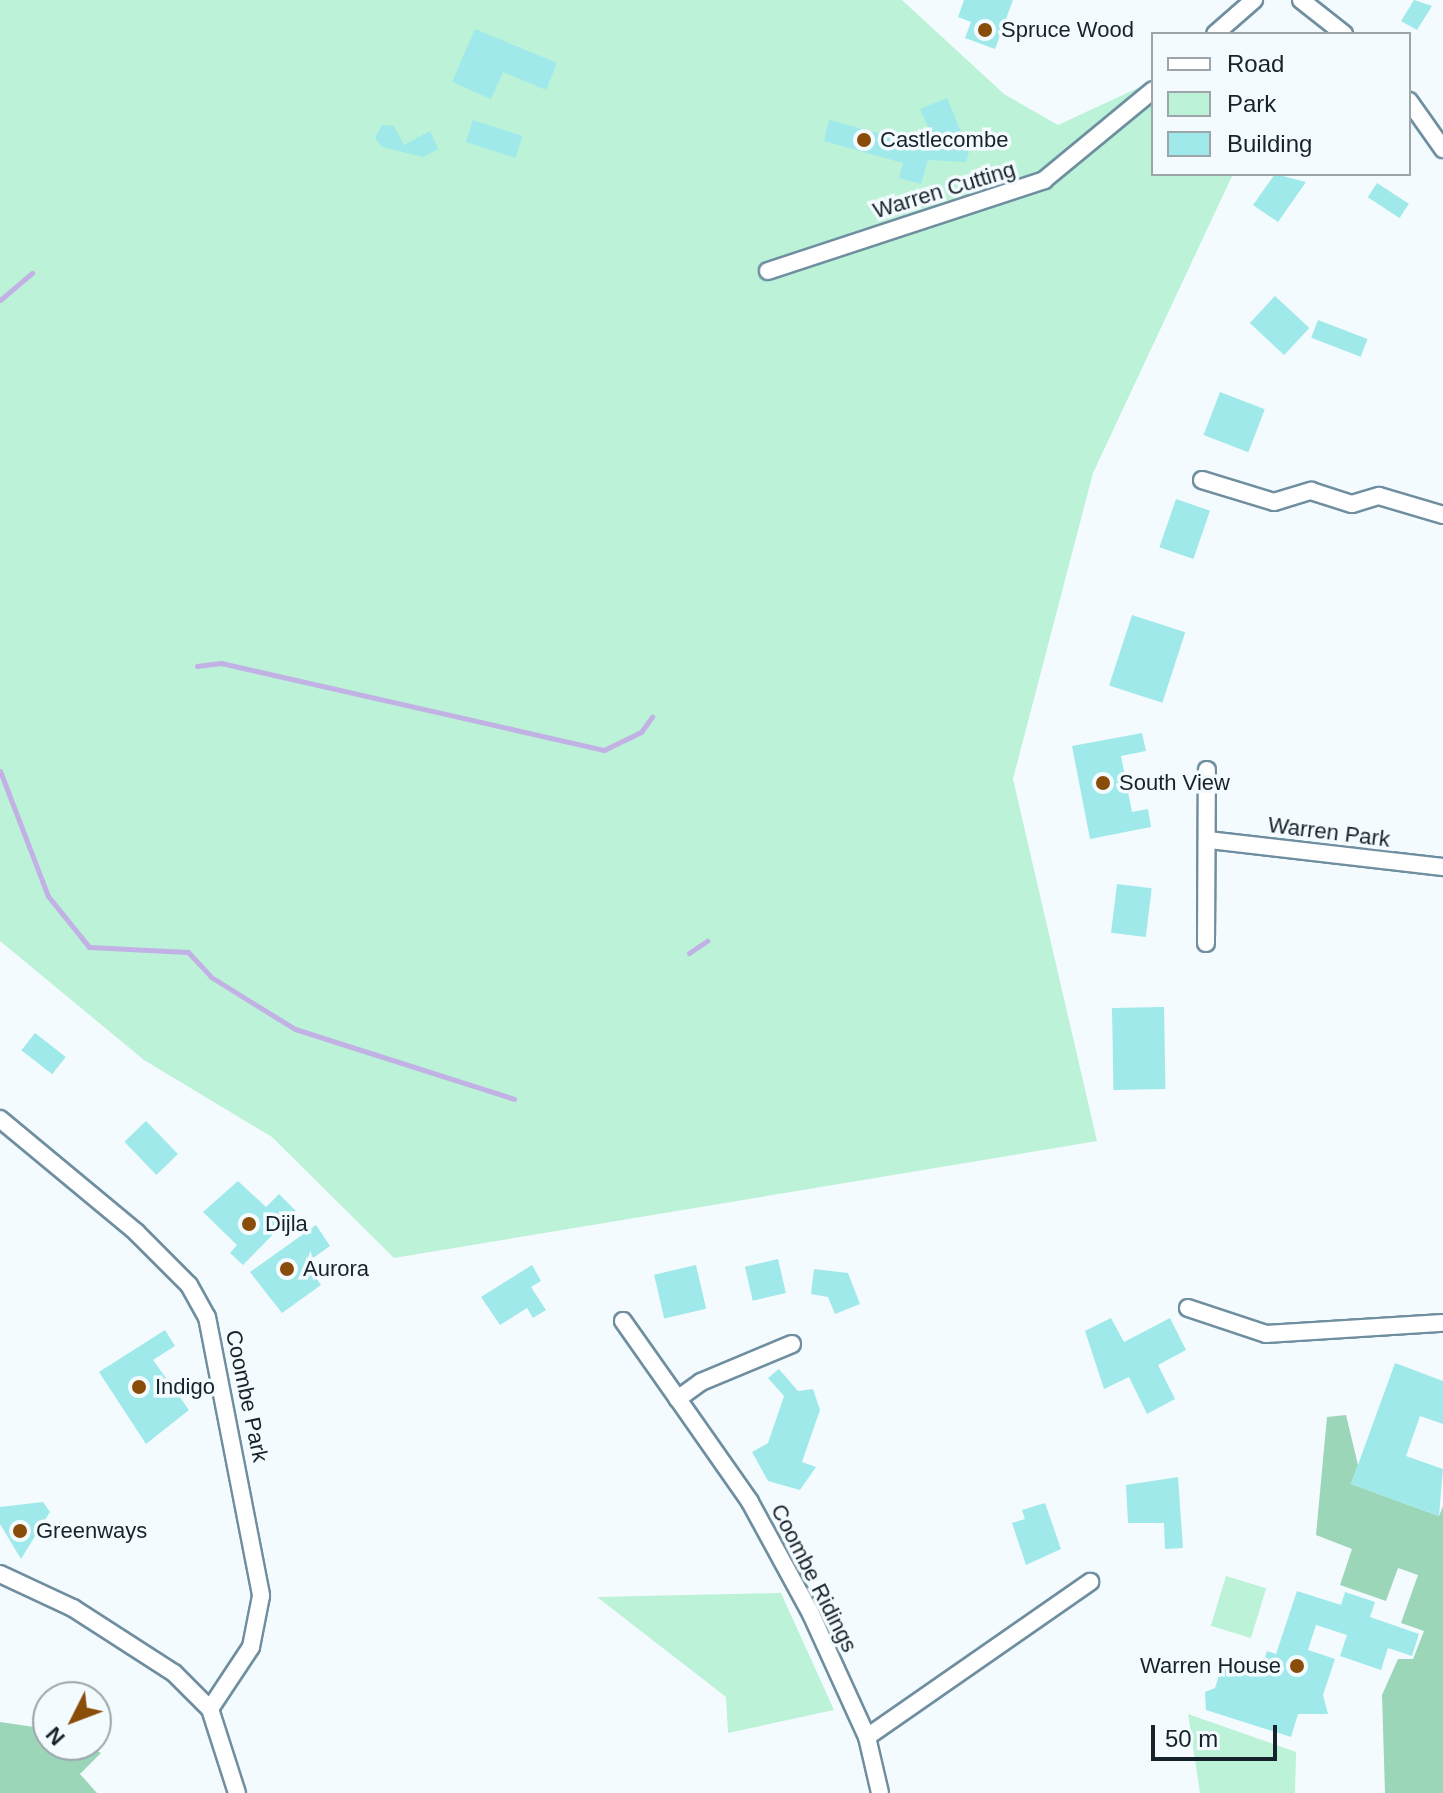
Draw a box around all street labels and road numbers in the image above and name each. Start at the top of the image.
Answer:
street label: Warren Cutting [870,156,1018,224]
street label: Warren Park [1267,811,1391,853]
street label: Coombe Park [220,1327,274,1465]
street label: Coombe Ridings [765,1500,863,1656]

